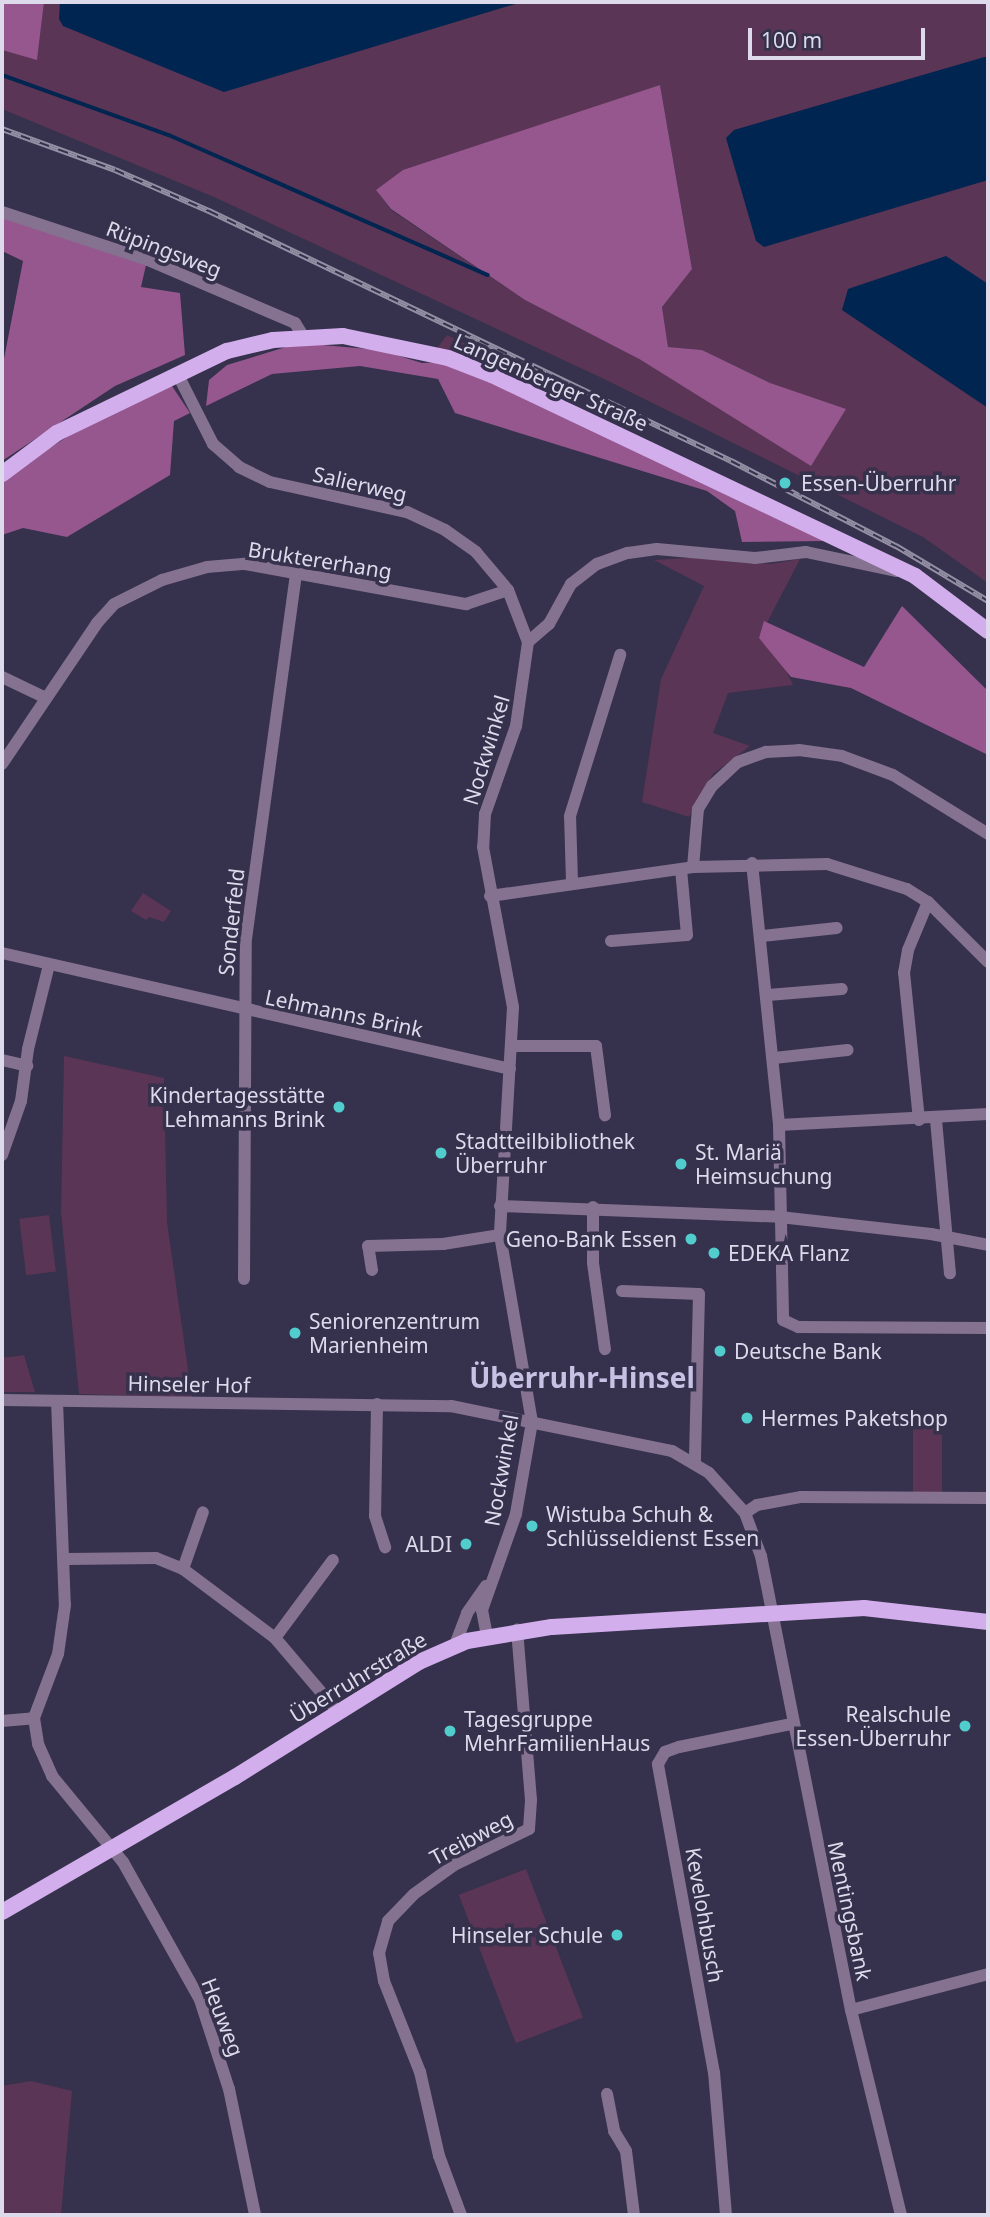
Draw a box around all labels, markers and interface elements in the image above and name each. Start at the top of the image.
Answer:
scale bar [752,14,929,58]
text: 100 m [761,26,822,54]
street label: Rüpingsweg [103,215,225,283]
street label: Langenberger Straße [450,328,652,436]
street label: Salierweg [310,461,410,507]
place label: Essen-Überruhr [801,470,956,496]
marker: Essen-Überruhr [775,473,795,493]
street label: Bruktererhang [246,536,394,584]
street label: Nockwinkel [457,692,515,808]
street label: Sonderfeld [213,867,249,977]
street label: Lehmanns Brink [263,984,425,1042]
place label: Kindertagesstätte Lehmanns Brink [150,1082,325,1132]
marker: Kindertagesstätte Lehmanns Brink [331,1099,347,1115]
place label: Stadtteilbibliothek Überruhr [455,1128,635,1178]
place label: St. Mariä Heimsuchung [695,1139,832,1189]
marker: Stadtteilbibliothek Überruhr [433,1145,449,1161]
marker: St. Mariä Heimsuchung [673,1156,689,1172]
place label: Geno-Bank Essen [506,1226,677,1252]
marker: Geno-Bank Essen [683,1231,699,1247]
place label: EDEKA Flanz [728,1240,850,1266]
marker: EDEKA Flanz [706,1245,722,1261]
place label: Seniorenzentrum Marienheim [309,1308,480,1358]
marker: Seniorenzentrum Marienheim [287,1325,303,1341]
place label: Deutsche Bank [734,1338,882,1364]
marker: Deutsche Bank [712,1343,728,1359]
district label: Überruhr-Hinsel [469,1360,695,1394]
street label: Hinseler Hof [127,1370,251,1398]
place label: Hermes Paketshop [761,1405,948,1431]
marker: Hermes Paketshop [739,1410,755,1426]
street label: Nockwinkel [479,1412,523,1528]
place label: Wistuba Schuh & Schlüsseldienst Essen [546,1501,759,1551]
marker: Wistuba Schuh & Schlüsseldienst Essen [524,1518,540,1534]
place label: ALDI [405,1531,452,1557]
marker: ALDI [458,1536,474,1552]
street label: Überruhrstraße [285,1626,431,1728]
place label: Realschule Essen-Überruhr [796,1701,951,1751]
place label: Tagesgruppe MehrFamilienHaus [464,1706,650,1756]
marker: Realschule Essen-Überruhr [957,1718,973,1734]
marker: Tagesgruppe MehrFamilienHaus [442,1723,458,1739]
street label: Treibweg [425,1806,517,1870]
street label: Mentingsbank [823,1839,877,1983]
street label: Kevelohbusch [681,1845,729,1985]
place label: Hinseler Schule [451,1922,603,1948]
marker: Hinseler Schule [609,1927,625,1943]
street label: Heuweg [197,1974,249,2060]

